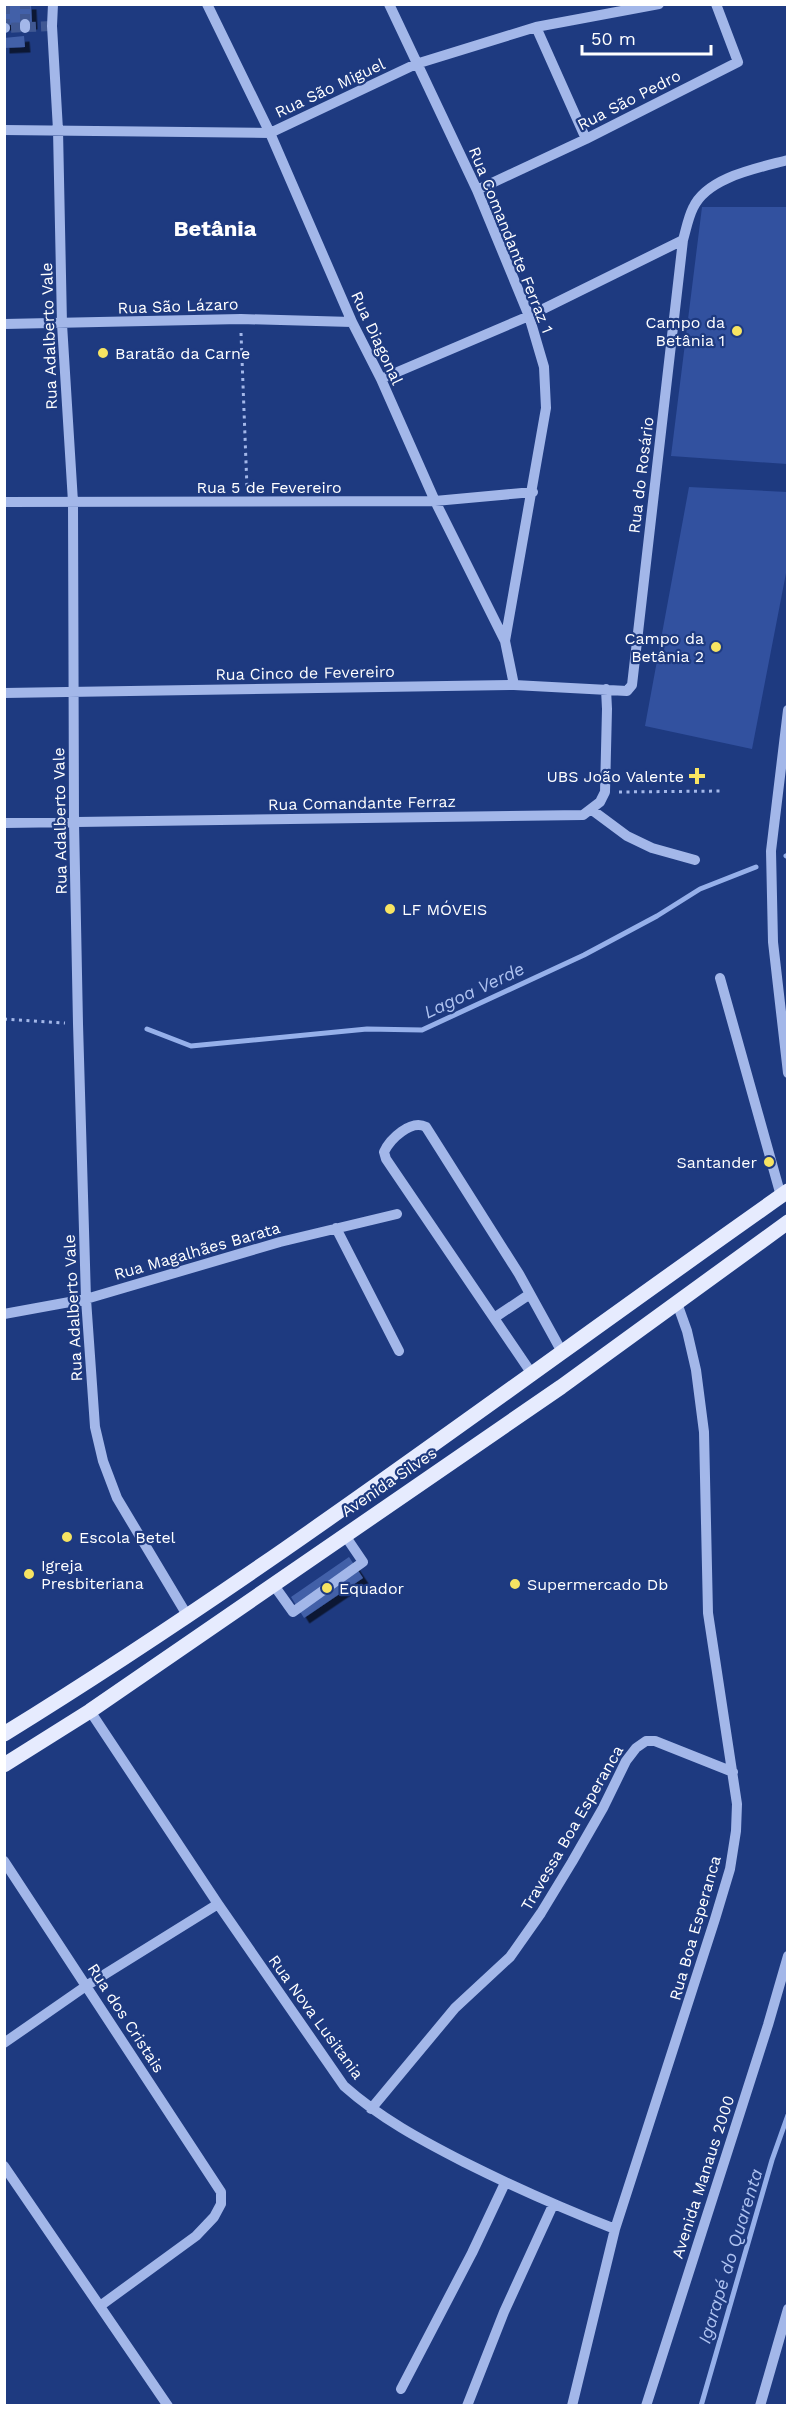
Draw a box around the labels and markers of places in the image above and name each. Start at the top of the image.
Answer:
place label: Campo da Betânia 1 [646,313,725,350]
marker: Campo da Betânia 1 [730,324,744,338]
place label: Baratão da Carne [115,344,250,363]
marker: Baratão da Carne [96,346,110,360]
place label: Campo da Betânia 2 [625,629,704,666]
marker: Campo da Betânia 2 [709,640,723,654]
place label: UBS João Valente [546,767,684,786]
marker: UBS João Valente [688,767,706,785]
place label: LF MÓVEIS [402,900,487,919]
marker: LF MÓVEIS [383,902,397,916]
place label: Santander [677,1153,757,1172]
marker: Santander [762,1155,776,1169]
place label: Escola Betel [79,1528,176,1547]
marker: Escola Betel [60,1530,74,1544]
place label: Igreja Presbiteriana [41,1556,144,1593]
marker: Igreja Presbiteriana [22,1567,36,1581]
place label: Supermercado Db [527,1575,668,1594]
marker: Supermercado Db [508,1577,522,1591]
place label: Equador [339,1579,404,1598]
marker: Equador [320,1581,334,1595]

